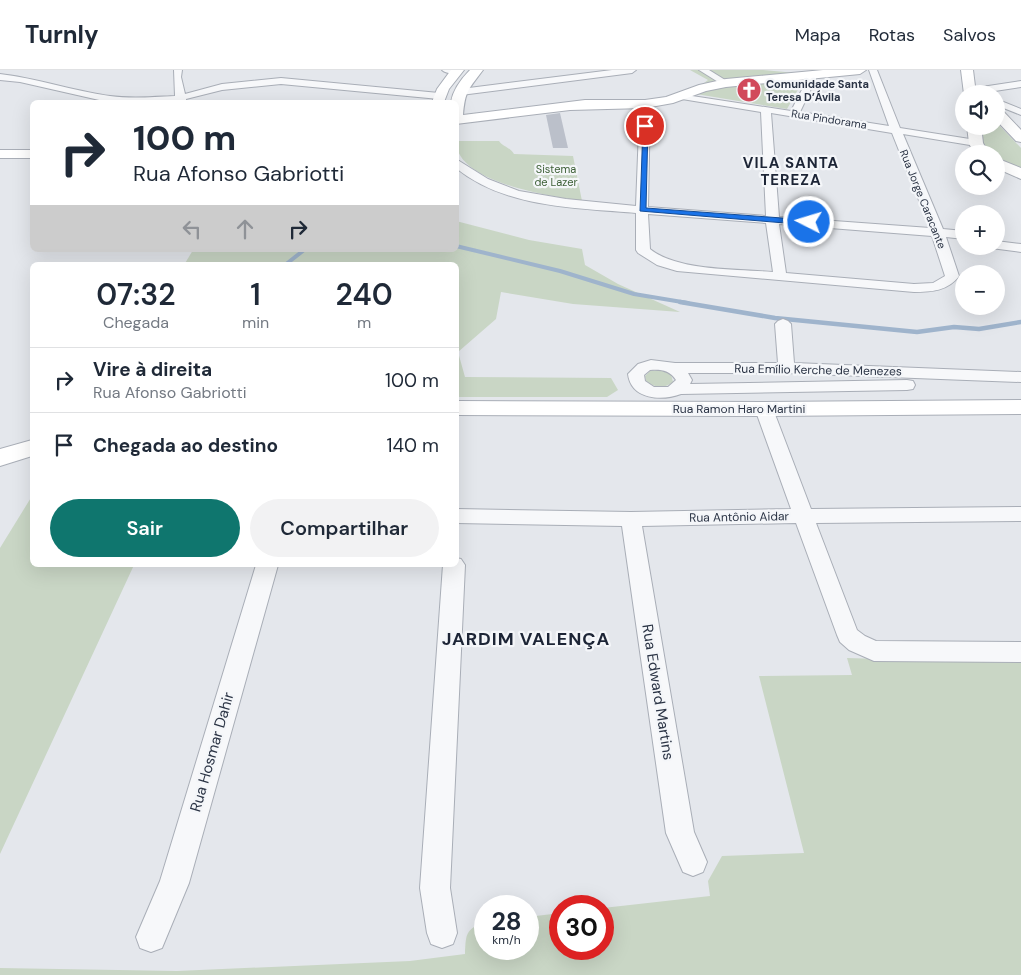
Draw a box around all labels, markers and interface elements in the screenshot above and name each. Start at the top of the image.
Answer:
text: Turnly [25,19,98,50]
text: Mapa [795,23,841,47]
text: Rotas [869,23,915,47]
text: Salvos [943,23,996,47]
church icon: Comunidade Santa Teresa D’Ávila [736,77,762,103]
place label: Comunidade Santa Teresa D’Ávila [766,77,869,104]
map controls [955,85,1005,315]
button: sound [955,85,1005,135]
pin [624,105,666,147]
street label: Rua Pindorama [790,106,868,132]
icon: arrive [631,112,659,140]
text: 100 m [133,115,236,161]
icon: right [50,120,115,185]
button: search [955,145,1005,195]
street label: Rua Jorge Caracante [897,147,949,251]
district label: VILA SANTA TEREZA [743,153,839,190]
text: Rua Afonso Gabriotti [133,159,344,188]
park label: Sistema de Lazer [534,162,578,189]
position arrow [782,195,834,247]
button: + [955,205,1005,255]
icon: left [178,215,206,243]
icon: ahead [231,215,259,243]
icon: right [284,215,312,243]
button: − [955,265,1005,315]
text: 07:32 [96,275,176,314]
text: 1 [250,275,261,314]
text: 240 [336,275,393,314]
text: Chegada [103,312,169,333]
text: min [242,312,269,333]
text: m [357,312,371,333]
text: Vire à direita [93,357,212,382]
street label: Rua Emílio Kerche de Menezes [734,361,902,379]
icon: right [50,366,78,394]
text: 100 m [385,368,439,393]
text: Rua Afonso Gabriotti [93,382,247,403]
street label: Rua Ramon Haro Martini [673,401,805,417]
icon: arrive [50,431,78,459]
text: Chegada ao destino [93,433,278,458]
text: 140 m [387,433,439,458]
button: Sair [50,499,240,557]
button: Compartilhar [250,499,439,557]
street label: Rua Antônio Aidar [689,508,790,526]
street label: Rua Edward Martins [637,623,679,761]
district label: JARDIM VALENÇA [442,627,610,651]
street label: Rua Hosmar Dahir [185,689,239,814]
speed limit sign: 30 [549,895,614,960]
text: 28 [491,905,522,938]
text: km/h [492,932,521,948]

